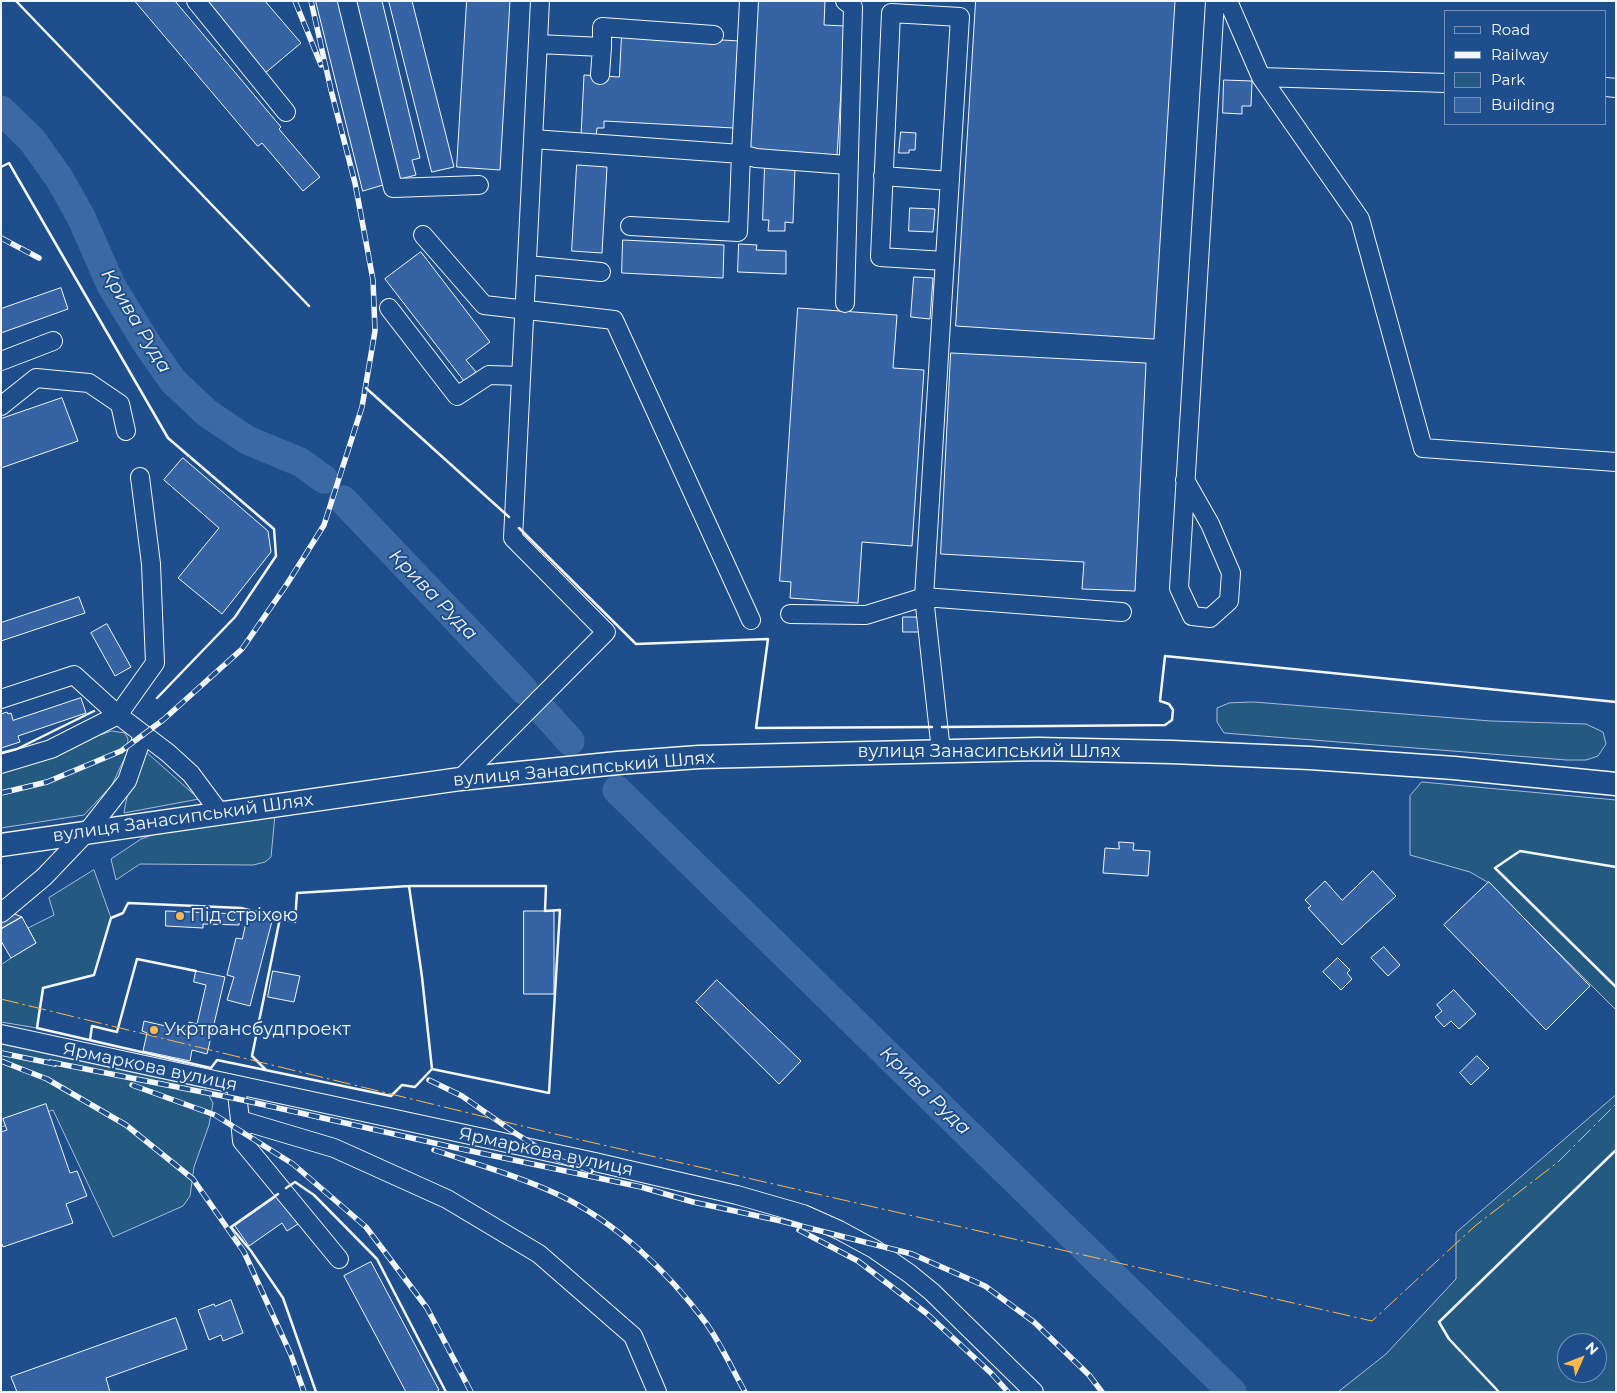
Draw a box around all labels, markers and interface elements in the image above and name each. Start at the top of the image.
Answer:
legend [1444,10,1607,125]
text: Road [1491,20,1530,39]
text: Railway [1491,45,1548,64]
text: Park [1491,70,1525,89]
text: Building [1491,95,1555,114]
water label: Крива Руда [96,265,176,377]
water label: Крива Руда [384,545,482,645]
street label: вулиця Занасипський Шлях [858,741,1120,763]
street label: вулиця Занасипський Шлях [452,747,716,791]
street label: вулиця Занасипський Шлях [51,789,315,847]
place label: Під стріхою [190,905,298,927]
marker: Під стріхою [174,910,186,922]
place label: Укртрансбудпроект [164,1019,350,1041]
marker: Укртрансбудпроект [148,1024,160,1036]
street label: Ярмаркова вулиця [61,1038,239,1096]
water label: Крива Руда [875,1042,975,1140]
street label: Ярмаркова вулиця [457,1123,635,1181]
north arrow [1557,1333,1607,1383]
text: N [1582,1338,1602,1359]

